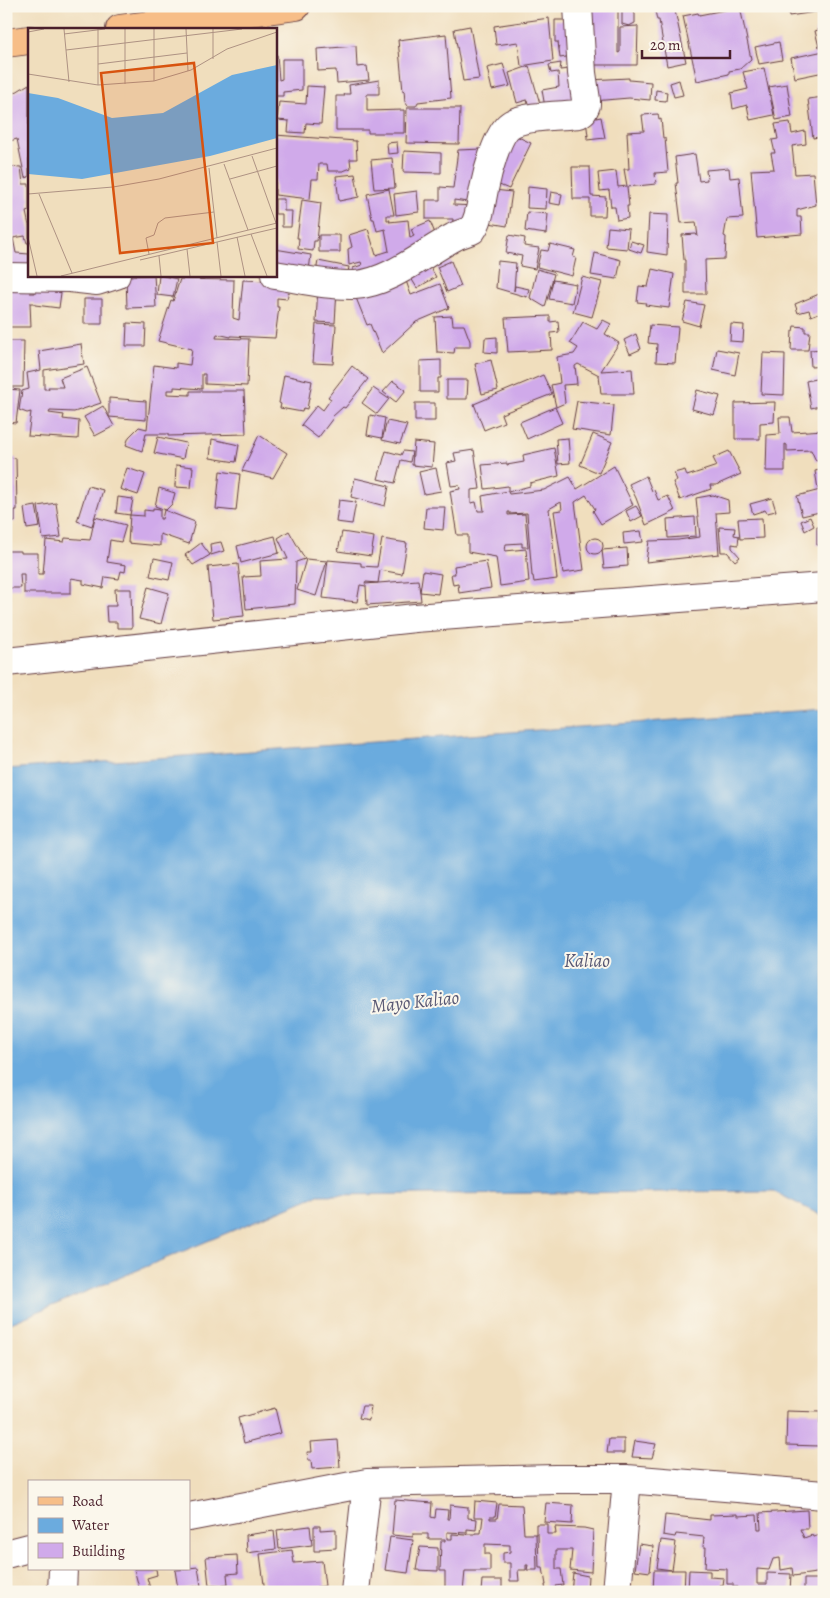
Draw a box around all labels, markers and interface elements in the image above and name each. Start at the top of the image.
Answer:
inset map [28,28,276,276]
scale bar [642,28,730,60]
text: 20 m [650,35,681,55]
water label: Kaliao [564,948,610,974]
water label: Mayo Kaliao [370,984,461,1020]
legend [28,1480,190,1570]
text: Road [72,1491,104,1511]
text: Water [71,1515,109,1535]
text: Building [72,1541,125,1561]

